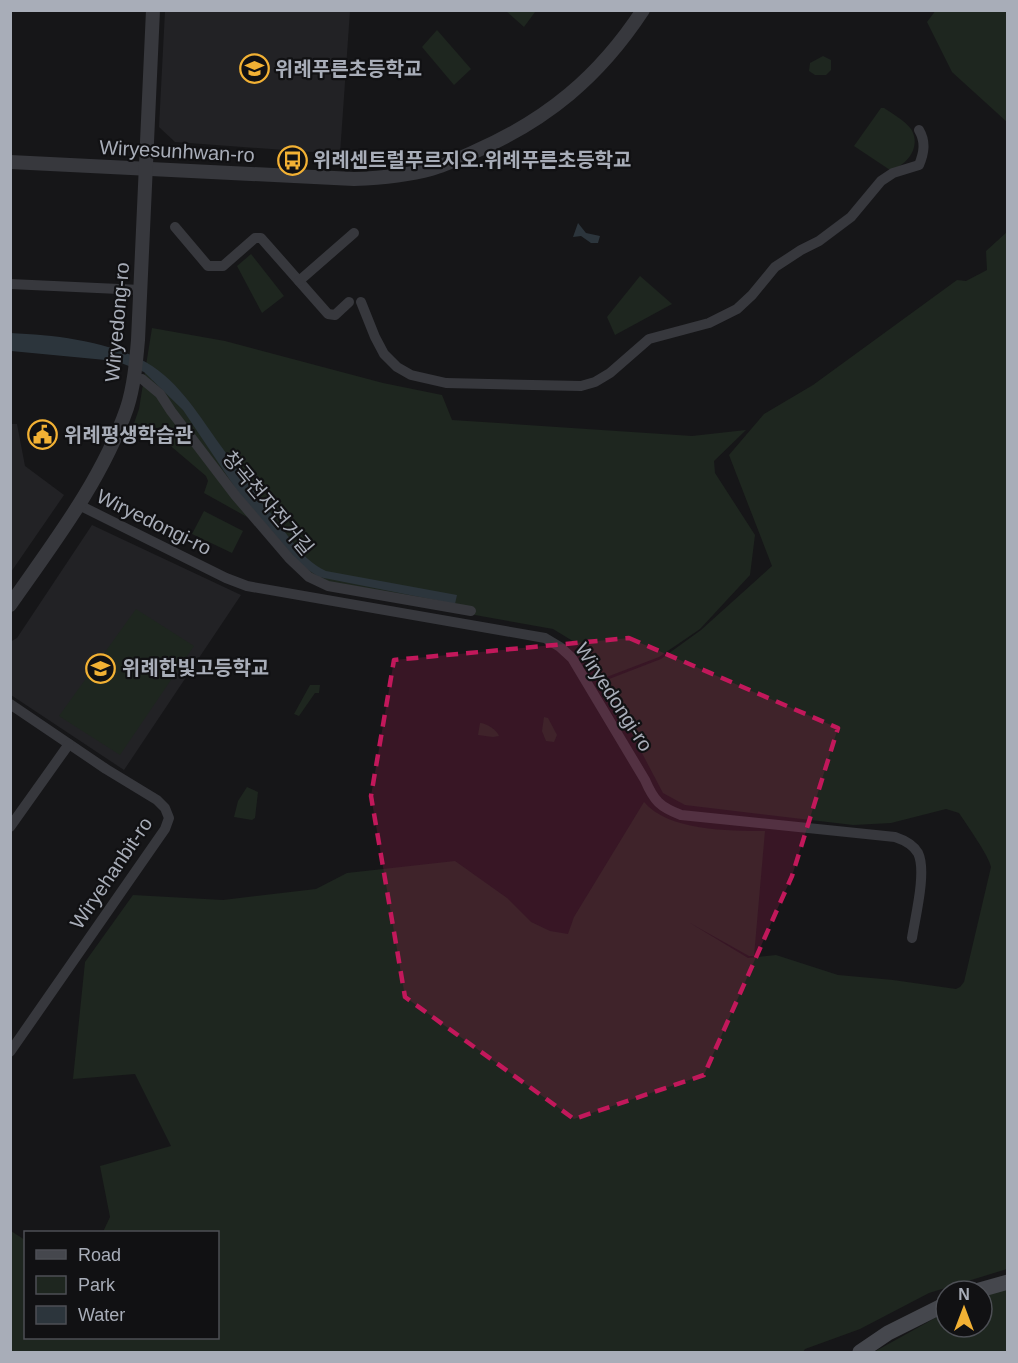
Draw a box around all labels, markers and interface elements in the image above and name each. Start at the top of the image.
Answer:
school or university icon: 위례푸른초등학교 [238,53,270,85]
place label: 위례푸른초등학교 [275,58,422,80]
street label: Wiryesunhwan-ro [99,136,255,166]
bus stop icon: 위례센트럴푸르지오.위례푸른초등학교 [276,144,308,176]
place label: 위례센트럴푸르지오.위례푸른초등학교 [313,149,631,171]
street label: Wiryedong-ro [101,261,133,383]
public building icon: 위례평생학습관 [27,419,59,451]
place label: 위례평생학습관 [64,424,193,446]
street label: 창곡천자전거길 [218,447,318,559]
street label: Wiryedongi-ro [93,485,215,559]
street label: Wiryedongi-ro [571,639,657,755]
school or university icon: 위례한빛고등학교 [85,652,117,684]
place label: 위례한빛고등학교 [122,657,269,679]
street label: Wiryehanbit-ro [66,813,156,933]
legend [24,1231,219,1339]
text: Road [78,1245,121,1265]
text: Park [78,1275,116,1295]
north arrow [934,1279,994,1339]
text: N [958,1286,970,1303]
text: Water [78,1305,125,1325]

